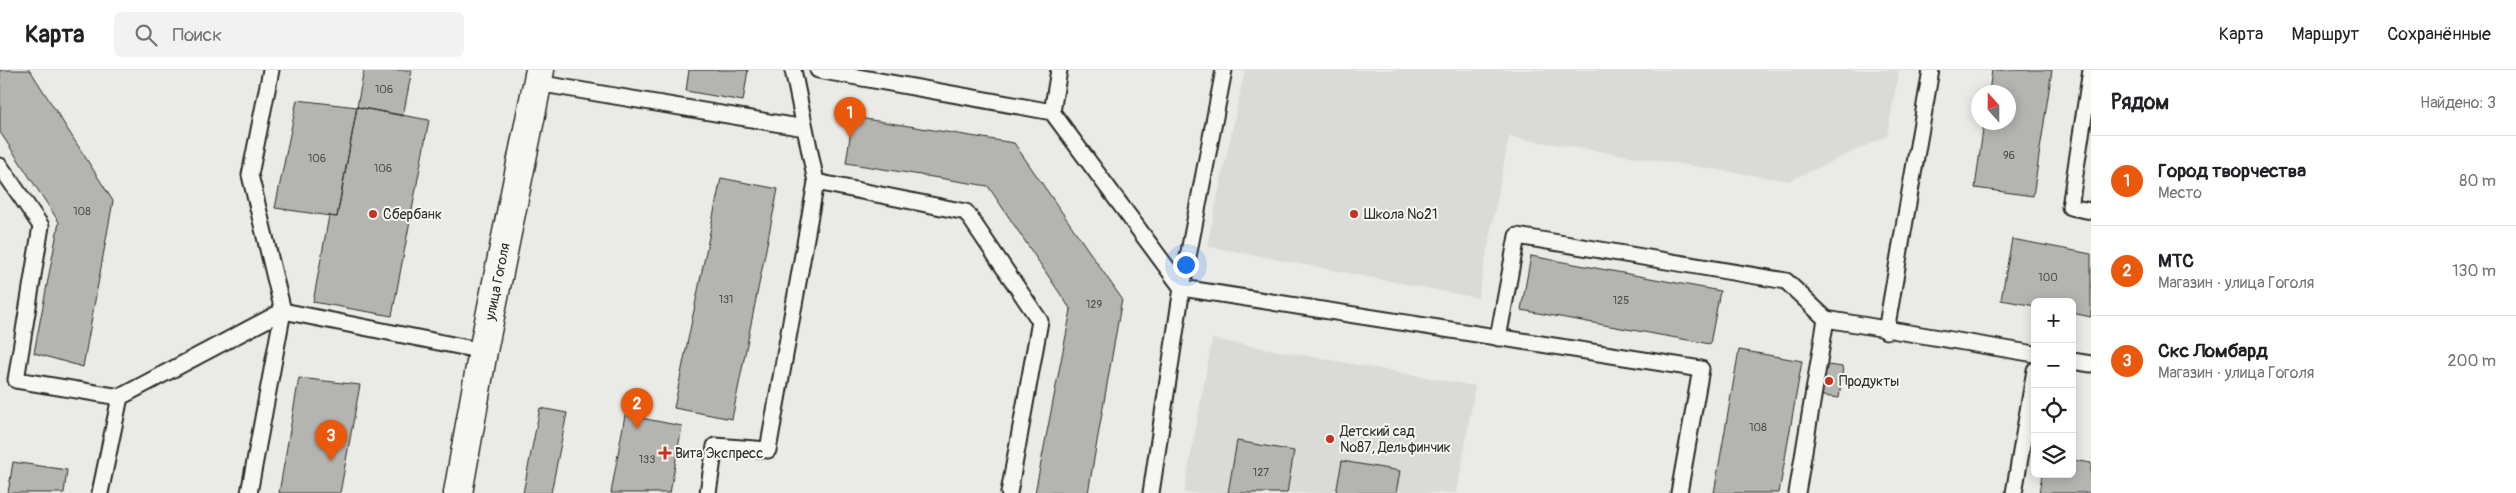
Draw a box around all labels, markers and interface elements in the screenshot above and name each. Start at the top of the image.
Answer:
search box [114,12,464,57]
text: Карта [25,20,84,49]
icon: search [132,21,160,49]
text: Поиск [172,23,222,47]
text: Карта [2219,23,2263,46]
text: Маршрут [2291,23,2359,46]
text: Сохранённые [2387,23,2491,46]
house number: 106 [375,83,393,96]
north arrow [1971,85,2016,130]
text: Рядом [2111,89,2169,116]
text: Найдено: 3 [2420,93,2496,113]
pin: 1 [834,97,866,138]
house number: 96 [2003,149,2015,162]
house number: 106 [308,152,326,165]
text: Город творчества [2158,159,2306,183]
house number: 106 [374,162,392,175]
text: 1 [2124,171,2130,191]
text: 80 m [2459,171,2496,191]
text: Место [2158,183,2202,203]
house number: 108 [73,205,91,218]
place label: Сбербанк [383,206,442,223]
place label: Школа №21 [1364,206,1437,223]
marker: Сбербанк [367,208,379,220]
marker: Школа №21 [1348,208,1360,220]
street label: улица Гоголя [481,242,514,323]
text: МТС [2158,249,2194,273]
your location [1173,252,1199,278]
text: 2 [2123,261,2131,281]
text: 130 m [2452,261,2496,281]
house number: 100 [2038,271,2058,284]
text: Магазин · улица Гоголя [2158,273,2314,293]
house number: 131 [719,293,733,306]
house number: 125 [1613,294,1629,307]
house number: 129 [1086,298,1102,311]
map controls [2031,298,2076,478]
button: + [2031,298,2076,343]
text: Скс Ломбард [2158,339,2268,363]
button: − [2031,343,2076,388]
text: 3 [2123,351,2131,371]
text: 200 m [2448,351,2496,371]
text: Магазин · улица Гоголя [2158,363,2314,383]
place label: Продукты [1839,373,1899,390]
marker: Продукты [1823,375,1835,387]
pin: 2 [621,388,653,429]
button: locate [2031,388,2076,433]
pin: 3 [315,420,347,461]
house number: 108 [1749,421,1767,434]
place label: Детский сад №87, Дельфинчик [1339,423,1451,456]
marker: Детский сад №87, Дельфинчик [1324,433,1336,445]
button: layers [2031,433,2076,478]
place label: Вита Экспресс [675,445,763,462]
marker: Вита Экспресс [659,447,671,459]
house number: 133 [639,453,655,466]
house number: 127 [1253,466,1269,479]

